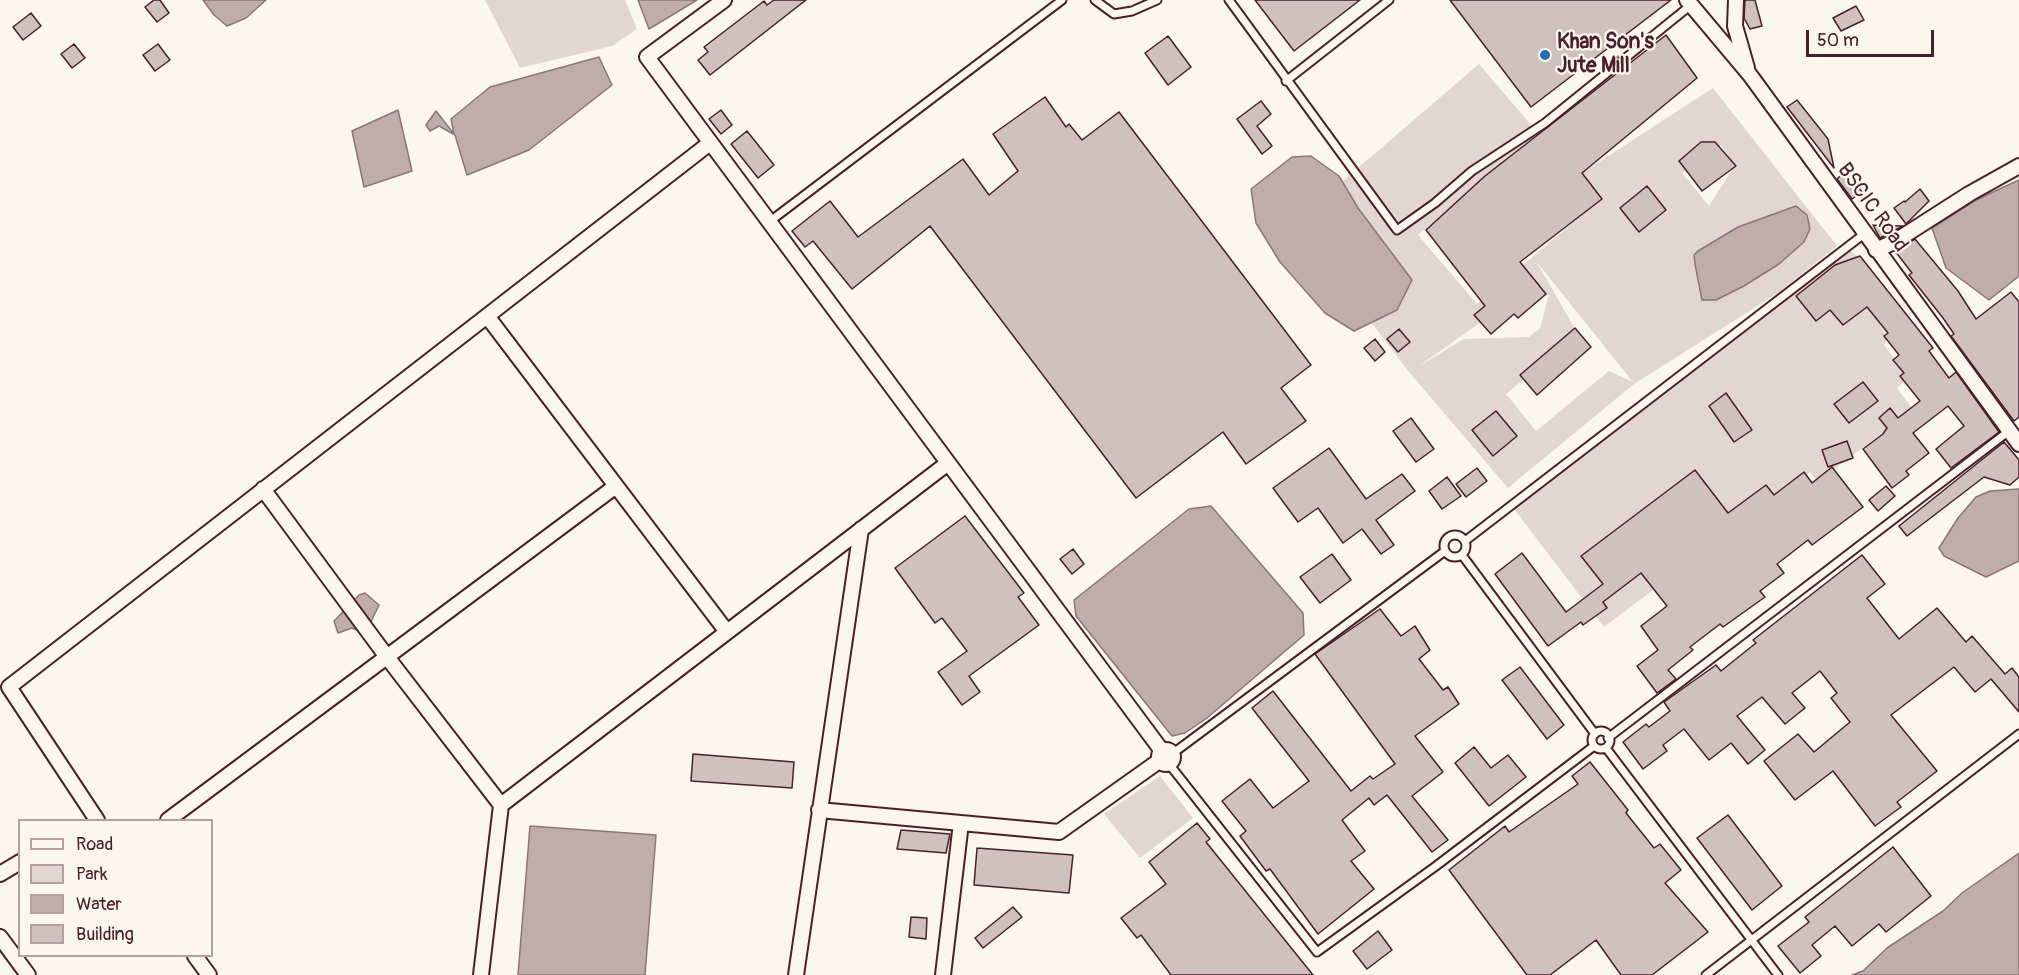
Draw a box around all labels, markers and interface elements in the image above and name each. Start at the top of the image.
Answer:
scale bar [1809,18,1936,56]
text: 50 m [1817,29,1859,52]
place label: Khan Son's Jute Mill [1557,30,1654,80]
marker: Khan Son's Jute Mill [1538,48,1552,62]
street label: BSCIC Road [1831,159,1913,257]
legend [18,819,213,957]
text: Road [76,833,113,856]
text: Park [76,863,108,886]
text: Water [76,893,122,916]
text: Building [76,923,134,946]

